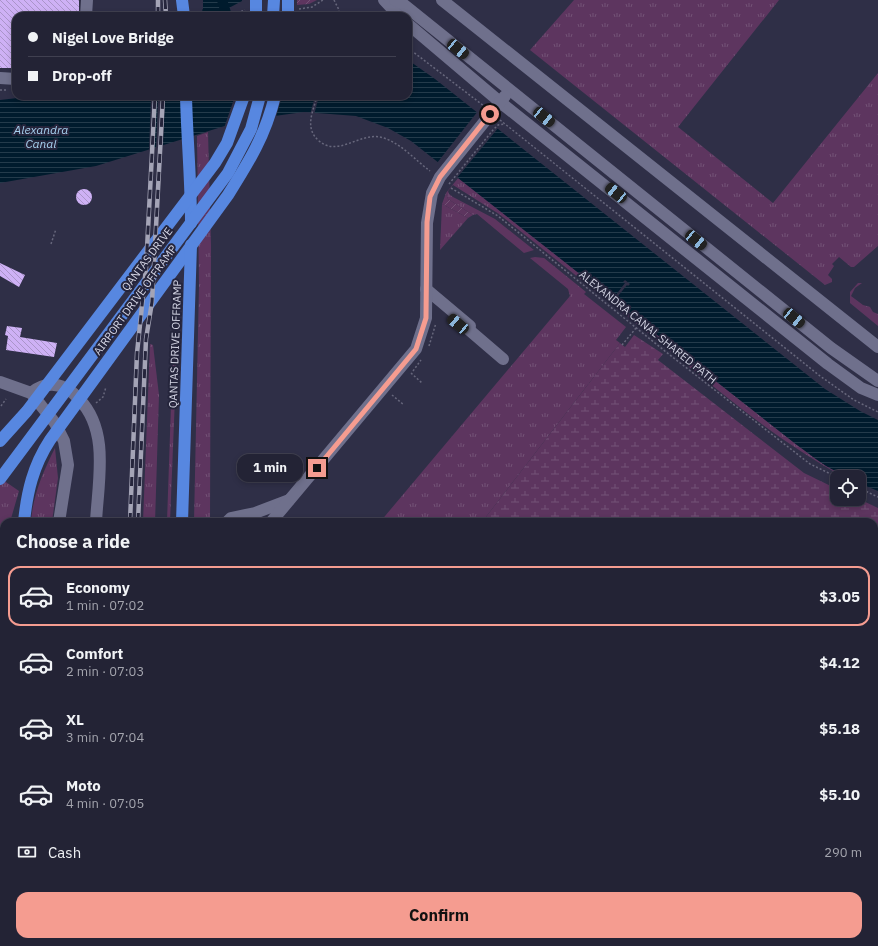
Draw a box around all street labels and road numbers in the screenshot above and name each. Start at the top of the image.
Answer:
street label: QANTAS DRIVE [119,224,175,294]
street label: AIRPORT DRIVE OFFRAMP [90,242,180,358]
street label: ALEXANDRA CANAL SHARED PATH [576,267,720,387]
street label: QANTAS DRIVE OFFRAMP [166,279,184,408]

